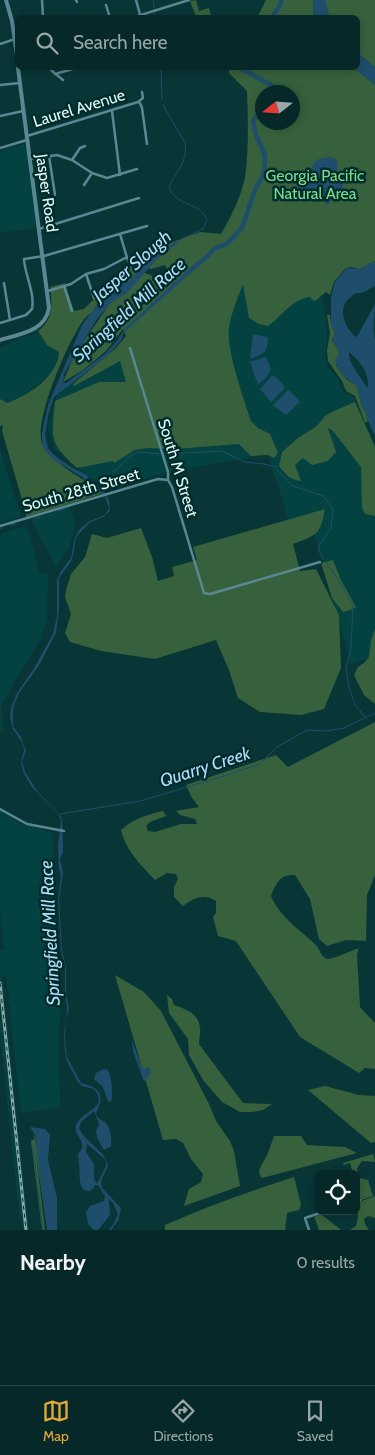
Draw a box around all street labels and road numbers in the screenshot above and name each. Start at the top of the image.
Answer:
street label: Laurel Avenue [31,85,127,131]
street label: Jasper Road [32,152,62,233]
street label: South M Street [154,416,202,520]
street label: South 28th Street [20,464,142,516]

